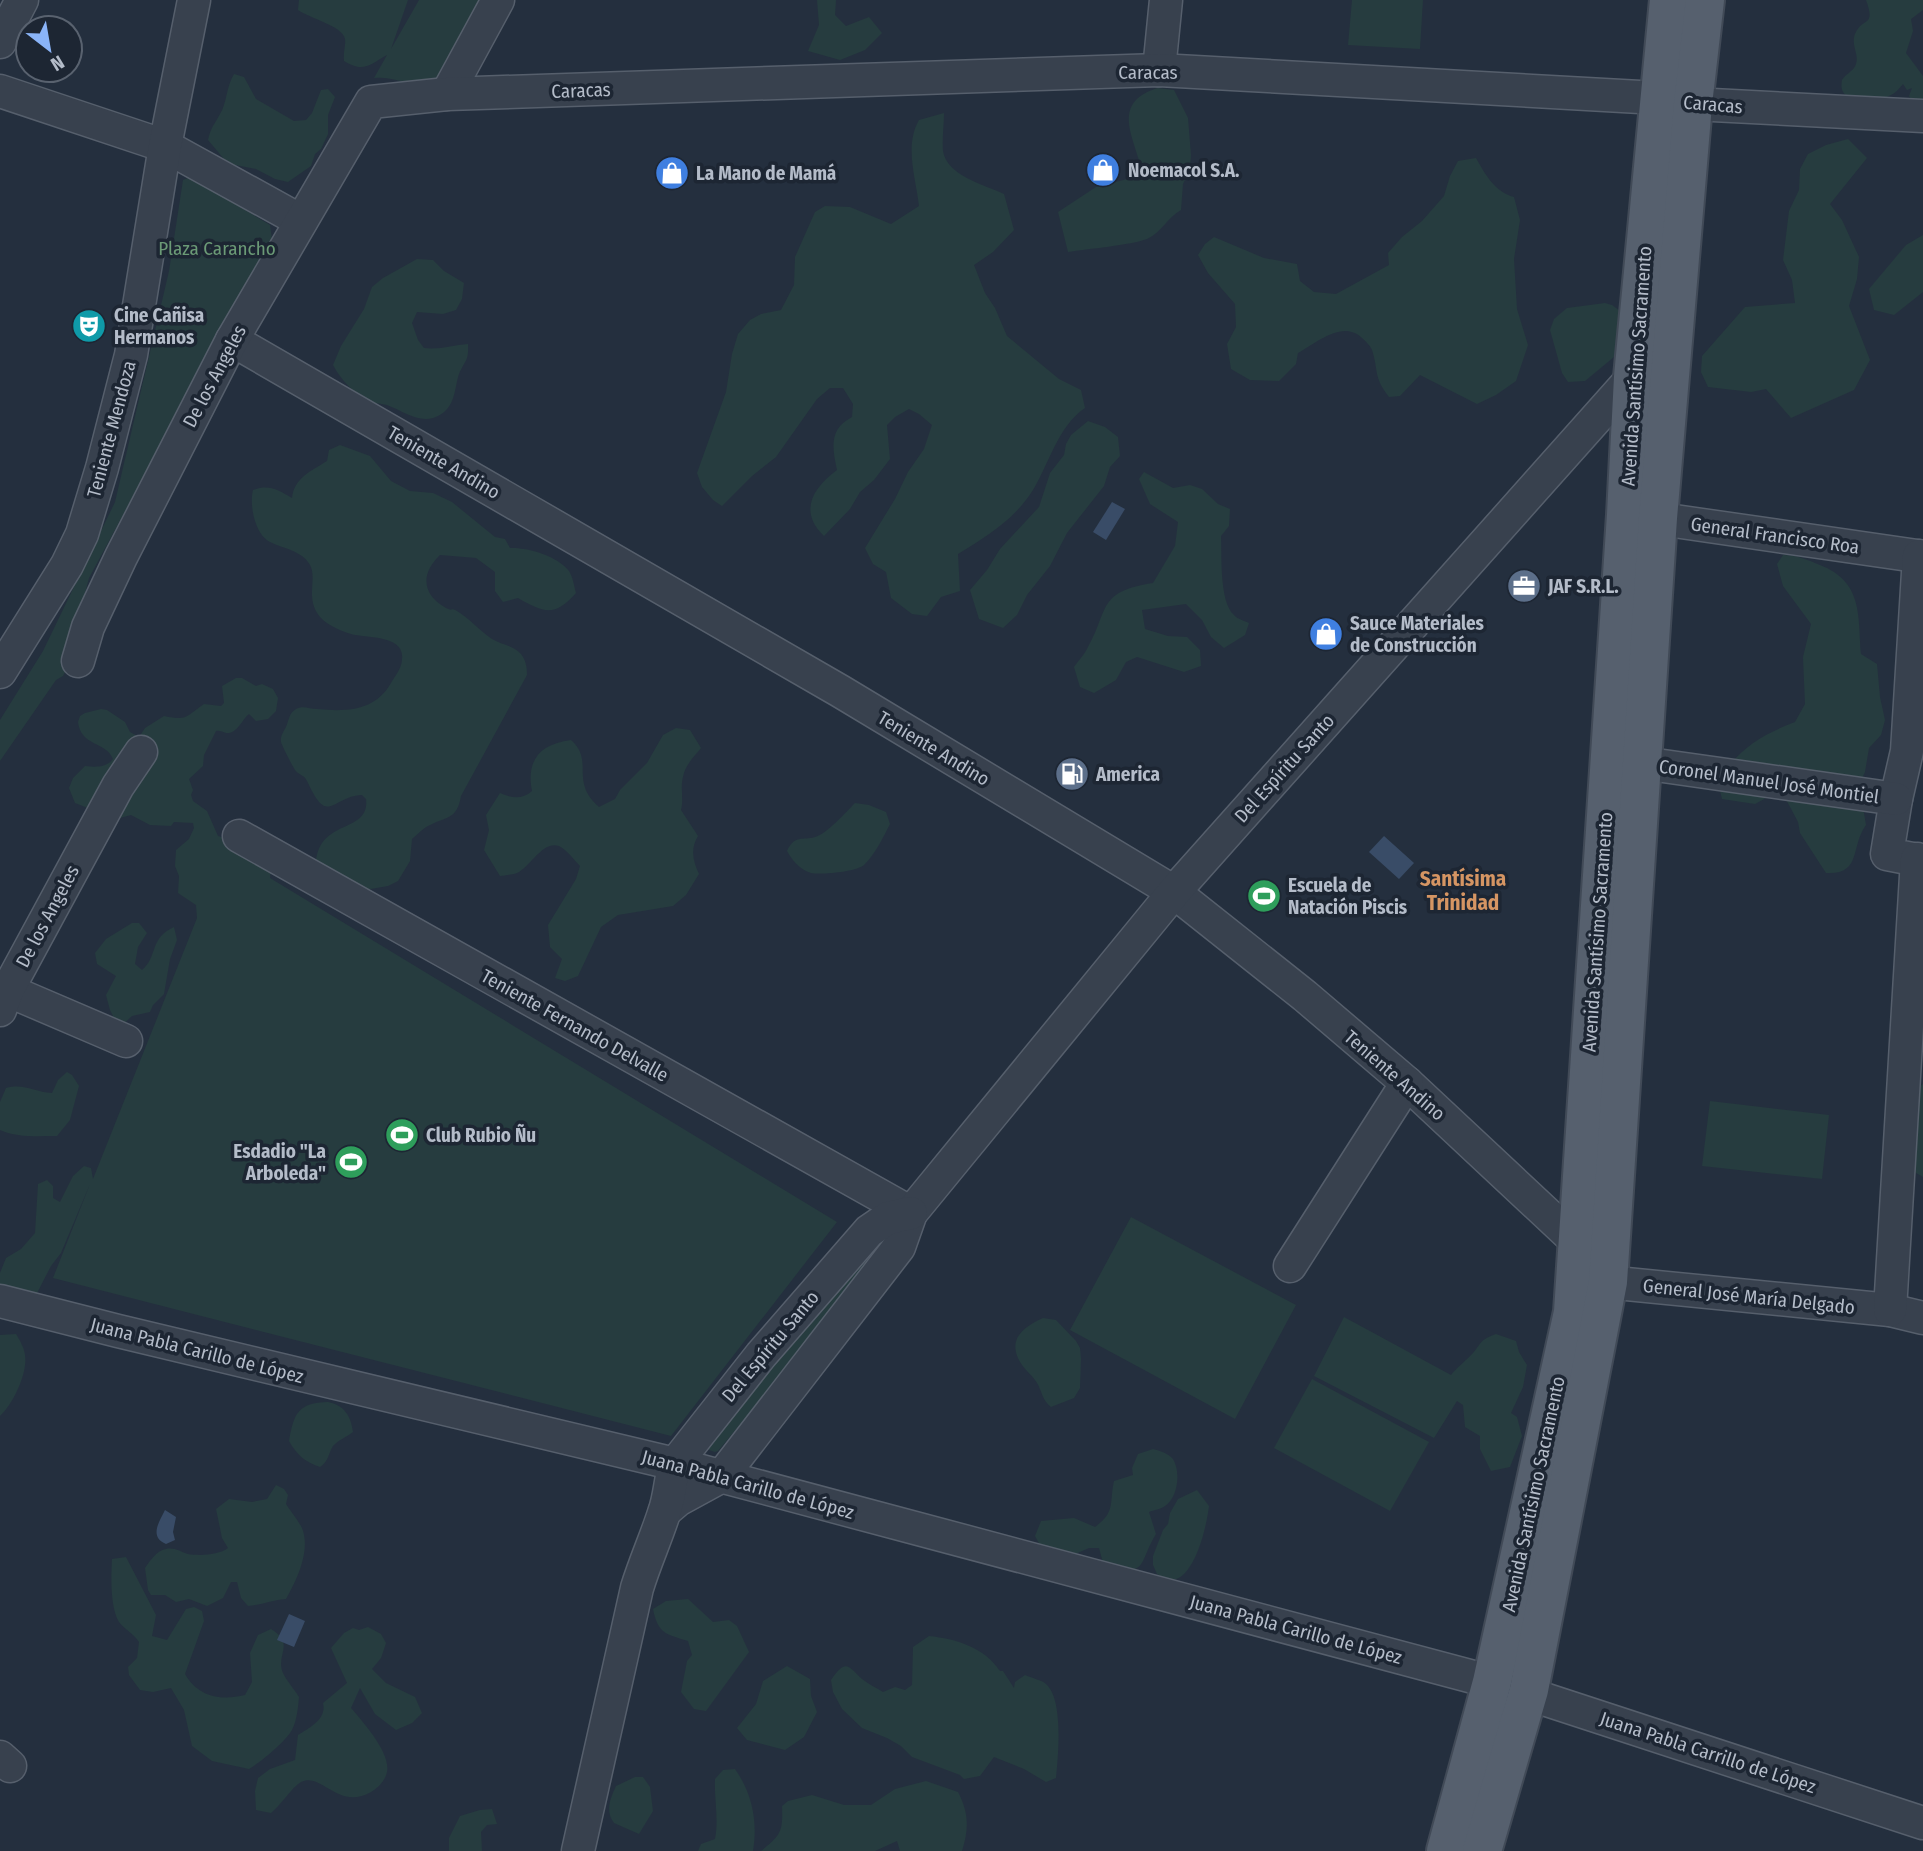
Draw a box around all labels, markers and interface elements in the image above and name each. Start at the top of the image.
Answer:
north arrow [14,14,84,84]
text: N [47,50,68,76]
street label: Caracas [1118,61,1178,84]
street label: Caracas [551,78,611,103]
street label: Caracas [1682,90,1744,119]
shop icon: Noemacol S.A. [1084,151,1122,189]
shop icon: La Mano de Mamá [653,154,691,192]
place label: Noemacol S.A. [1128,159,1239,182]
place label: La Mano de Mamá [696,162,836,185]
park label: Plaza Carancho [158,237,276,260]
street label: Avenida Santísimo Sacramento [1617,245,1656,487]
place label: Cine Cañisa Hermanos [114,304,204,349]
theatre icon: Cine Cañisa Hermanos [70,307,108,345]
street label: De los Angeles [178,321,251,431]
street label: Teniente Mendoza [82,358,141,500]
street label: Teniente Andino [383,421,504,504]
street label: General Francisco Roa [1689,512,1861,559]
office icon: JAF S.R.L. [1505,567,1543,605]
place label: JAF S.R.L. [1547,575,1619,598]
place label: Sauce Materiales de Construcción [1350,612,1485,657]
shop icon: Sauce Materiales de Construcción [1307,615,1345,653]
street label: Teniente Andino [874,706,994,791]
street label: Del Espíritu Santo [1230,709,1339,827]
fuel station icon: America [1053,755,1091,793]
street label: Coronel Manuel José Montiel [1657,755,1880,808]
place label: America [1095,763,1160,786]
street label: Avenida Santísimo Sacramento [1578,811,1617,1053]
street label: De los Angeles [11,861,84,971]
district label: Santísima Trinidad [1420,866,1506,916]
place label: Escuela de Natación Piscis [1288,874,1408,919]
sports icon: Escuela de Natación Piscis [1245,877,1283,915]
street label: Teniente Fernando Delvalle [477,964,672,1087]
street label: Teniente Andino [1340,1025,1450,1125]
sports icon: Club Rubio Ñu [383,1116,421,1154]
place label: Club Rubio Ñu [426,1123,536,1147]
place label: Esdadio "La Arboleda" [233,1140,326,1185]
sports icon: Esdadio "La Arboleda" [332,1143,370,1181]
street label: General José María Delgado [1642,1274,1856,1319]
street label: Del Espíritu Santo [717,1286,824,1407]
street label: Juana Pabla Carillo de López [88,1313,306,1388]
street label: Avenida Santísimo Sacramento [1497,1374,1570,1614]
street label: Juana Pabla Carillo de López [639,1445,857,1524]
street label: Juana Pabla Carillo de López [1187,1590,1405,1669]
street label: Juana Pabla Carrillo de López [1597,1707,1819,1798]

